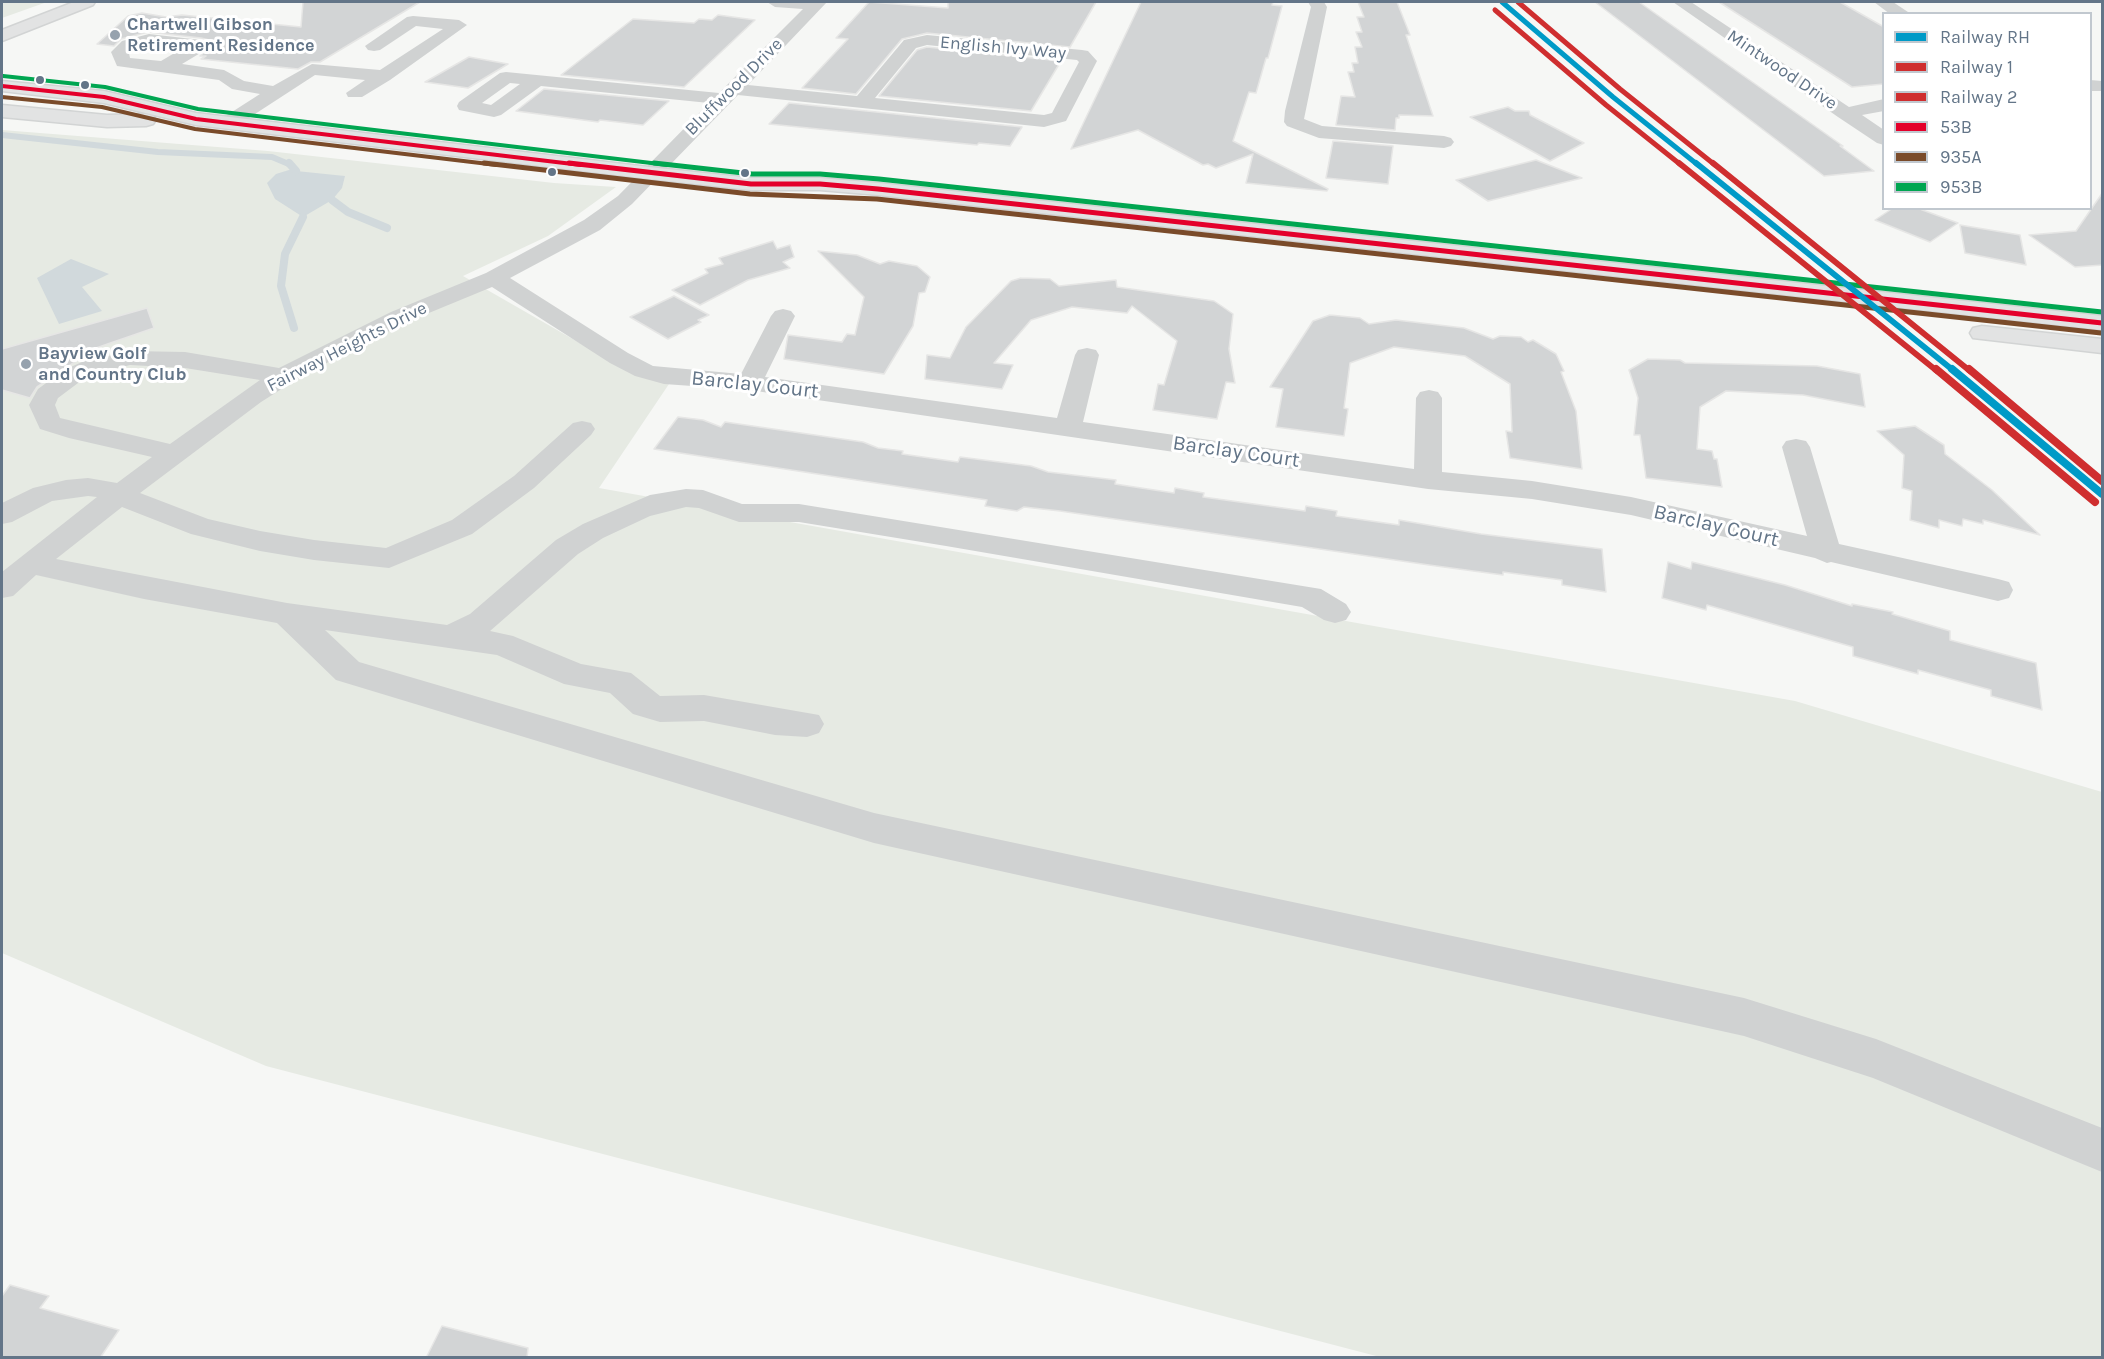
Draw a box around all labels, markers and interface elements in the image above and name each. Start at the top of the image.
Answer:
legend [1882,12,2092,210]
place label: Chartwell Gibson Retirement Residence [127,14,315,57]
street label: Mintwood Drive [1723,25,1841,115]
text: Railway RH [1940,26,2030,48]
marker: Chartwell Gibson Retirement Residence [108,28,122,42]
street label: English Ivy Way [939,32,1067,64]
street label: Bluffwood Drive [681,34,787,140]
text: Railway 1 [1940,56,2013,78]
unlabelled marker [34,74,46,86]
unlabelled marker [79,79,91,91]
text: Railway 2 [1940,86,2017,108]
text: 53B [1940,116,1972,138]
text: 935A [1940,146,1982,168]
unlabelled marker [546,166,558,178]
unlabelled marker [739,167,751,179]
text: 953B [1940,176,1982,198]
street label: Fairway Heights Drive [263,297,431,397]
place label: Bayview Golf and Country Club [38,343,186,386]
marker: Bayview Golf and Country Club [19,357,33,371]
street label: Barclay Court [690,366,820,404]
street label: Barclay Court [1171,431,1301,473]
street label: Barclay Court [1651,499,1781,553]

